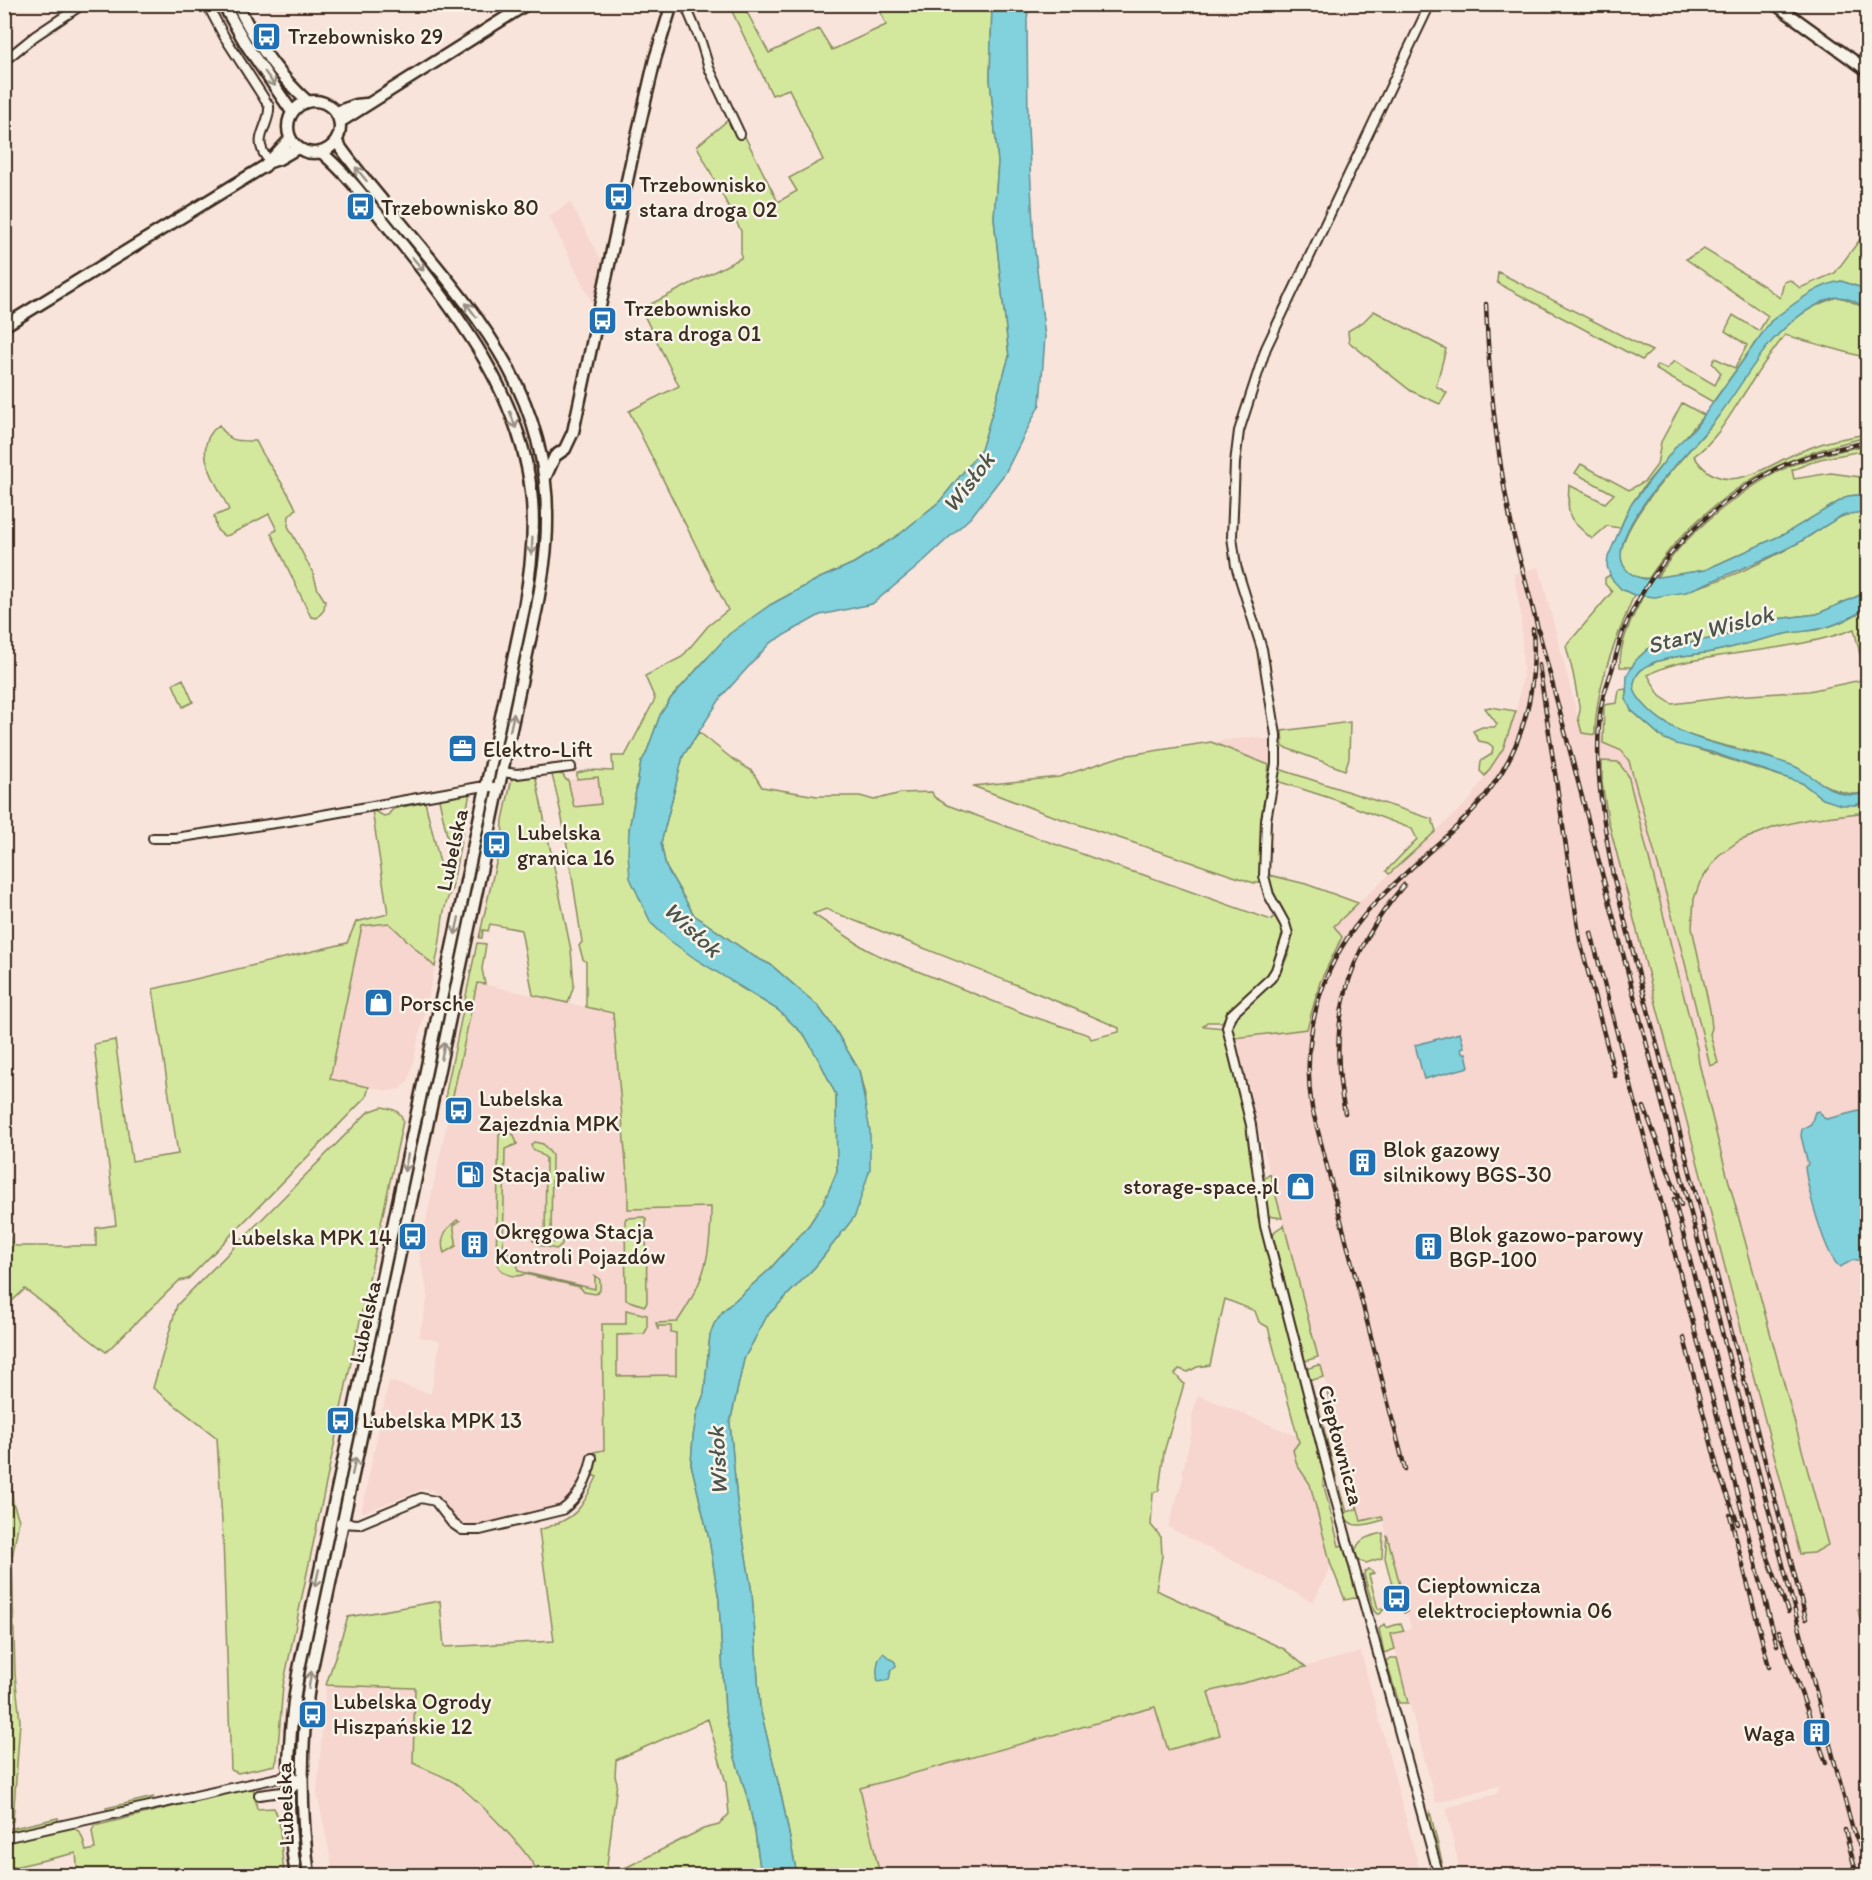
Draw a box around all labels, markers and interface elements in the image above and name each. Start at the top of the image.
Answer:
bus stop icon: Trzebownisko 29 [251,20,283,52]
place label: Trzebownisko 29 [288,23,443,50]
one-way arrow [263,70,276,86]
one-way arrow [355,166,368,182]
place label: Trzebownisko stara droga 02 [639,171,778,223]
bus stop icon: Trzebownisko stara droga 02 [602,181,634,213]
bus stop icon: Trzebownisko 80 [344,191,376,223]
place label: Trzebownisko 80 [381,194,539,221]
one-way arrow [411,256,425,271]
place label: Trzebownisko stara droga 01 [624,295,761,347]
one-way arrow [465,302,478,318]
bus stop icon: Trzebownisko stara droga 01 [587,305,619,337]
one-way arrow [509,410,520,429]
water label: Wisłok [935,445,1002,518]
one-way arrow [526,535,537,555]
water label: Stary Wislok [1644,598,1778,660]
one-way arrow [507,713,519,732]
office icon: Elektro-Lift [446,733,478,765]
place label: Elektro-Lift [483,736,593,763]
street label: Lubelska [430,806,474,894]
place label: Lubelska granica 16 [517,819,615,871]
bus stop icon: Lubelska granica 16 [480,829,512,861]
water label: Wisłok [658,895,729,964]
one-way arrow [451,915,462,935]
shop icon: Porsche [363,987,395,1019]
place label: Porsche [400,990,474,1017]
one-way arrow [438,1042,449,1062]
place label: Lubelska Zajezdnia MPK [479,1085,619,1137]
bus stop icon: Lubelska Zajezdnia MPK [442,1095,474,1127]
place label: Blok gazowy silnikowy BGS-30 [1383,1136,1552,1188]
building icon: Blok gazowy silnikowy BGS-30 [1346,1146,1378,1178]
one-way arrow [400,1153,411,1172]
fuel station icon: Stacja paliw [455,1158,487,1190]
place label: Stacja paliw [492,1161,605,1188]
shop icon: storage-space.pl [1284,1170,1316,1202]
place label: storage-space.pl [1123,1173,1279,1200]
place label: Okręgowa Stacja Kontroli Pojazdów [495,1218,666,1270]
bus stop icon: Lubelska MPK 14 [397,1221,429,1253]
place label: Blok gazowo-parowy BGP-100 [1449,1221,1644,1273]
place label: Lubelska MPK 14 [231,1224,392,1251]
building icon: Okręgowa Stacja Kontroli Pojazdów [458,1228,490,1260]
building icon: Blok gazowo-parowy BGP-100 [1412,1231,1444,1263]
street label: Lubelska [343,1278,387,1366]
street label: Ciepłownicza [1312,1382,1370,1508]
bus stop icon: Lubelska MPK 13 [325,1404,357,1436]
place label: Lubelska MPK 13 [362,1407,522,1434]
water label: Wisłok [701,1424,733,1496]
one-way arrow [349,1457,361,1476]
one-way arrow [311,1568,323,1587]
place label: Ciepłownicza elektrociepłownia 06 [1417,1572,1612,1624]
bus stop icon: Ciepłownicza elektrociepłownia 06 [1380,1582,1412,1614]
one-way arrow [304,1671,315,1691]
place label: Lubelska Ogrody Hiszpańskie 12 [333,1688,492,1740]
bus stop icon: Lubelska Ogrody Hiszpańskie 12 [296,1698,328,1730]
building icon: Waga [1800,1717,1832,1749]
place label: Waga [1743,1720,1795,1747]
street label: Lubelska [270,1761,300,1846]

